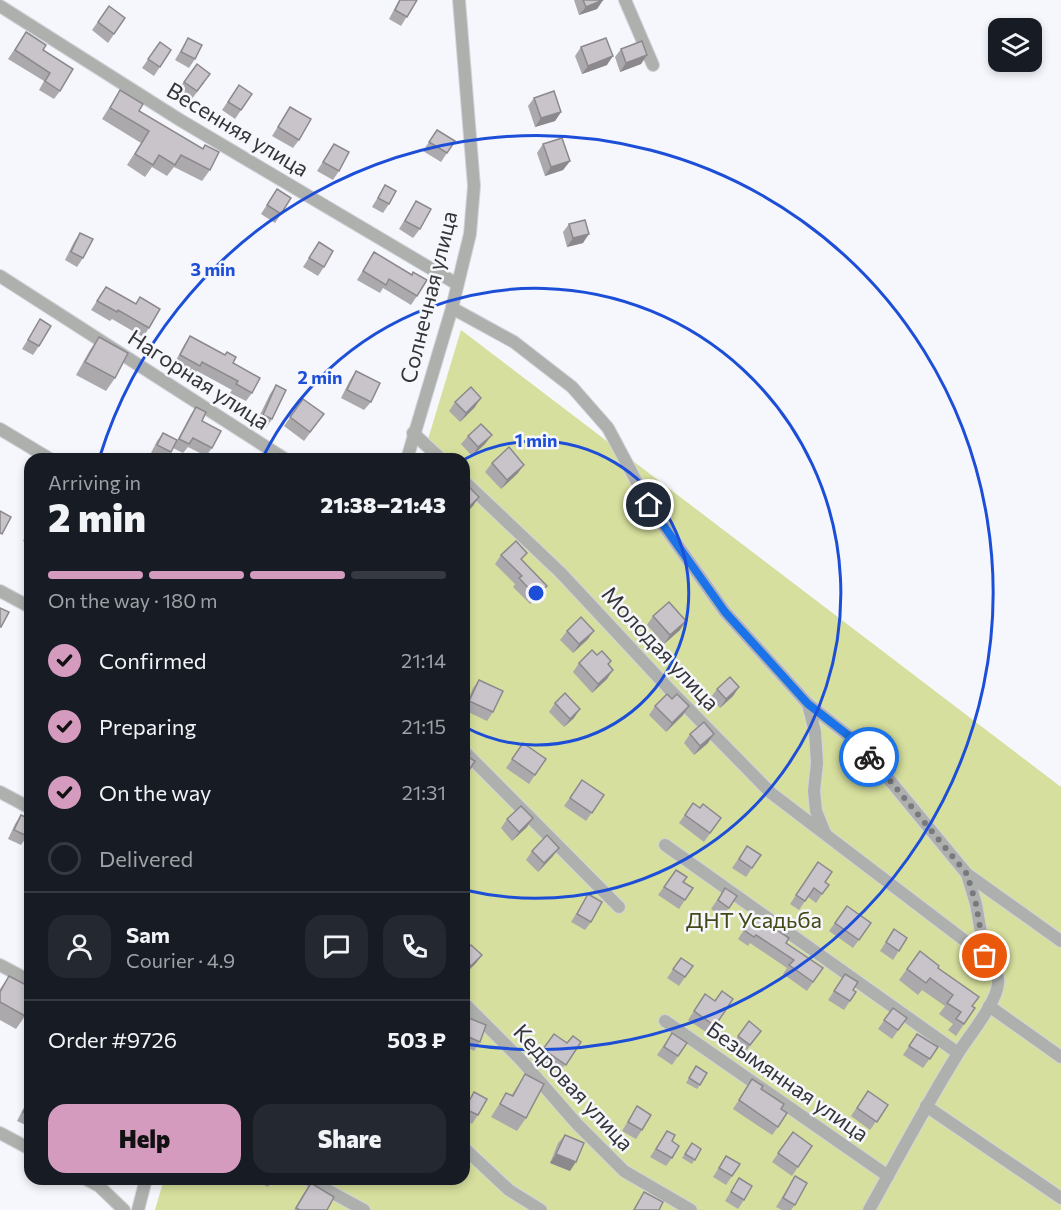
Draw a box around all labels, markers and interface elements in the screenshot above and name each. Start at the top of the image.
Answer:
map controls [988,18,1042,72]
button: layers [988,18,1042,72]
street label: Весенняя улица [162,76,314,182]
street label: Солнечная улица [394,208,462,386]
text: 3 min [190,258,236,280]
street label: Нагорная улица [123,323,275,435]
text: 2 min [298,366,342,388]
text: 1 min [515,429,557,451]
text: Arriving in [48,470,141,494]
pin [623,479,674,530]
icon: home [632,488,665,521]
text: 21:38–21:43 [321,491,446,518]
text: 2 min [48,492,146,540]
street label: Молодая улица [597,580,725,716]
centre of rings [526,583,546,603]
text: On the way · 180 m [48,588,217,612]
icon: check [48,644,81,677]
text: Confirmed [99,647,206,674]
text: 21:14 [401,648,446,672]
icon: check [48,710,81,743]
text: Preparing [99,713,196,740]
text: 21:15 [402,714,446,738]
courier [839,727,899,787]
icon: bike [853,741,886,774]
icon: check [48,776,81,809]
text: On the way [99,779,211,806]
text: 21:31 [402,780,446,804]
text: Delivered [99,845,193,872]
park label: ДНТ Усадьба [686,906,822,933]
button: person [48,915,111,978]
button: chat [305,915,368,978]
button: phone [383,915,446,978]
text: Sam [126,921,170,948]
pin [959,930,1010,981]
icon: bag [968,939,1001,972]
text: Courier · 4.9 [126,948,235,972]
street label: Безымянная улица [702,1015,874,1147]
street label: Кедровая улица [508,1018,640,1156]
text: Order #9726 [48,1026,177,1053]
text: 503 ₽ [387,1026,446,1053]
button: Help [48,1104,241,1173]
button: Share [253,1104,446,1173]

